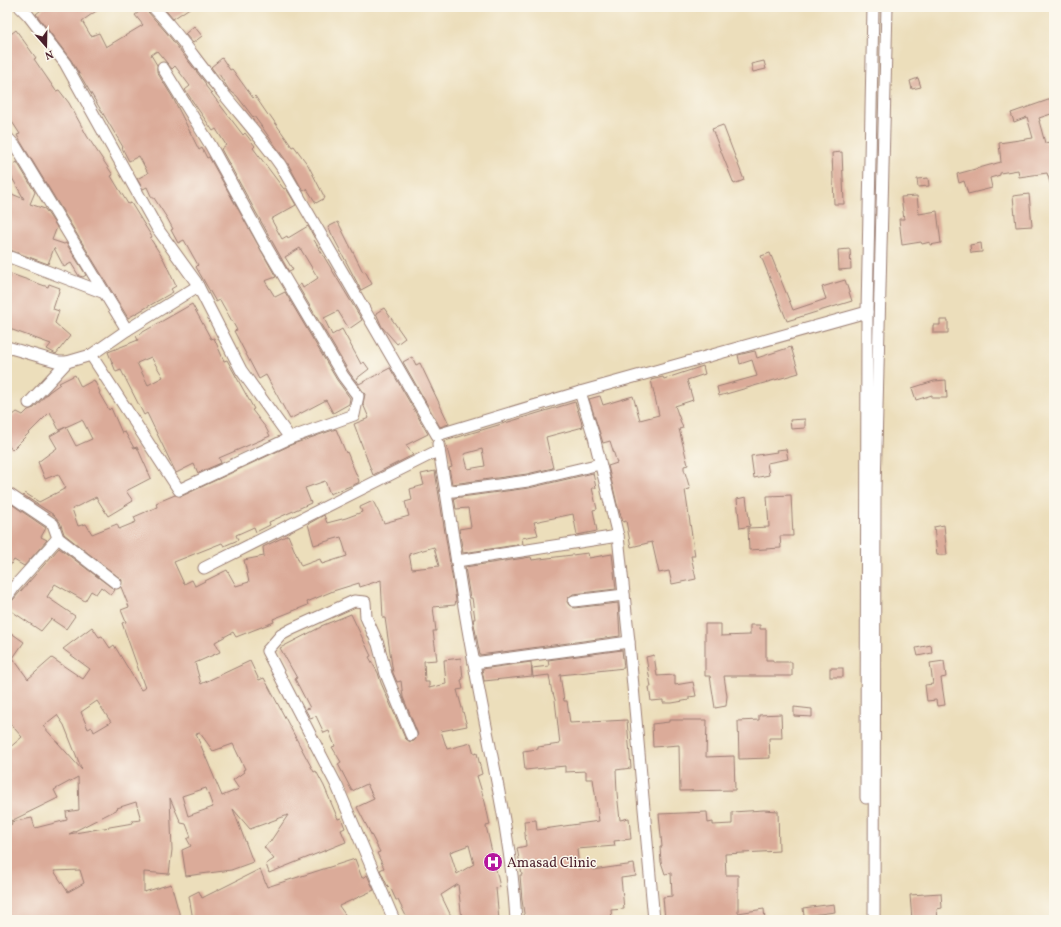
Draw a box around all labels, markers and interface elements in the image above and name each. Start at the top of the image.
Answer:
north arrow [26,26,66,66]
text: N [43,46,55,62]
hospital icon: Amasad Clinic [482,851,504,873]
place label: Amasad Clinic [507,854,596,873]

